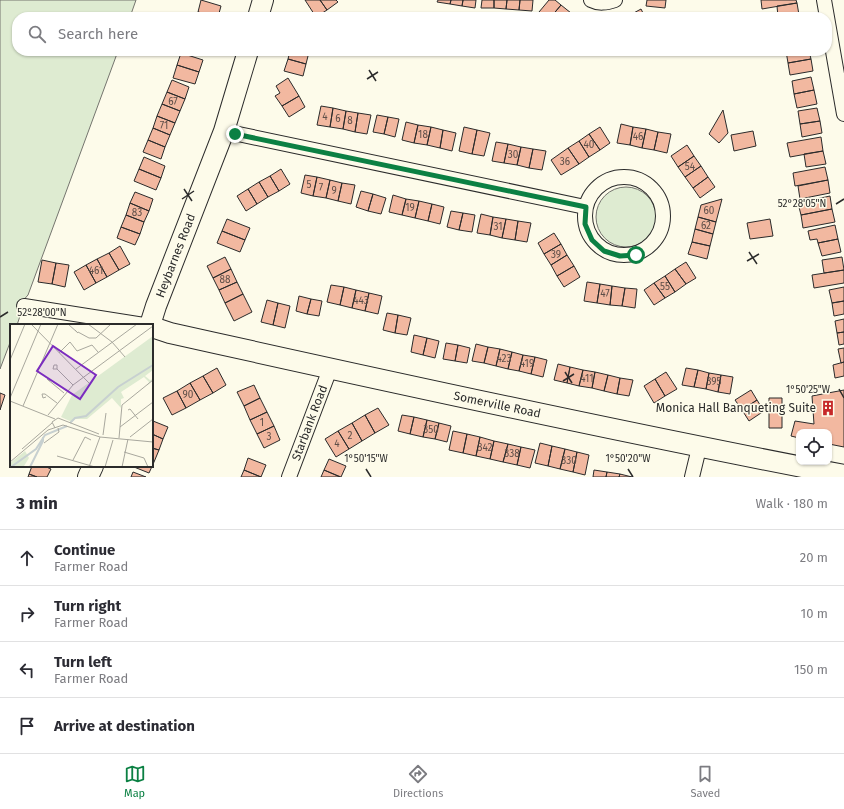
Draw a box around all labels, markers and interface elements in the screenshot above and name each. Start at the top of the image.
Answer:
search box [12,12,832,56]
icon: search [26,23,48,45]
text: Search here [58,25,138,43]
house number: 67 [168,96,178,108]
house number: 4 [322,111,328,123]
house number: 6 [335,113,341,125]
house number: 8 [347,115,353,127]
house number: 71 [160,120,168,132]
route end [226,125,244,143]
house number: 18 [418,129,428,141]
house number: 46 [633,131,643,143]
house number: 40 [584,139,595,151]
house number: 30 [508,149,519,161]
house number: 36 [560,156,570,168]
house number: 54 [685,161,696,173]
house number: 5 [306,179,312,191]
house number: 7 [319,182,324,194]
house number: 9 [331,185,337,197]
text: 52°28'05"N [778,198,826,210]
house number: 19 [405,202,415,214]
house number: 60 [704,205,715,217]
house number: 83 [132,207,142,219]
street label: Heybarnes Road [153,212,198,300]
house number: 62 [701,220,711,232]
house number: 31 [493,221,503,233]
route start [627,246,645,264]
house number: 39 [551,249,561,261]
house number: 461 [89,265,103,277]
house number: 88 [219,274,231,286]
house number: 55 [660,281,670,293]
house number: 47 [600,288,610,300]
house number: 443 [353,295,369,307]
text: 52°28'00"N [17,307,67,319]
inset map [10,324,153,467]
house number: 423 [496,353,512,365]
house number: 419 [520,358,534,370]
house number: 411 [580,373,594,385]
house number: 395 [706,376,722,388]
street label: Starbank Road [289,383,330,462]
text: 1°50'25"W [786,384,831,396]
house number: 90 [183,389,194,401]
street label: Somerville Road [452,389,542,421]
building icon: Monica Hall Banqueting Suite [819,399,837,417]
place label: Monica Hall Banqueting Suite [656,401,816,415]
house number: 1 [260,417,264,429]
house number: 350 [423,424,439,436]
map controls [796,429,832,465]
button: locate [796,429,832,465]
house number: 2 [348,430,353,442]
house number: 3 [267,431,272,443]
house number: 4 [334,438,340,450]
house number: 342 [477,442,493,454]
house number: 338 [504,448,520,460]
text: 1°50'15"W [344,453,389,465]
text: 1°50'20"W [606,453,651,465]
house number: 330 [561,455,577,467]
text: 3 min [16,493,58,514]
text: Walk · 180 m [756,496,828,511]
text: Continue [54,541,115,559]
icon: ahead [16,547,38,569]
text: 20 m [800,550,828,565]
text: Farmer Road [54,559,128,574]
text: Turn right [54,597,121,615]
icon: right [16,603,38,625]
text: 10 m [801,606,828,621]
text: Farmer Road [54,615,128,630]
text: Turn left [54,653,112,671]
icon: left [16,659,38,681]
text: 150 m [794,662,828,677]
text: Farmer Road [54,671,128,686]
icon: arrive [16,715,38,737]
text: Arrive at destination [54,717,195,735]
tab: Map [124,763,146,800]
tab: Directions [393,763,443,800]
tab: Saved [691,763,720,800]

